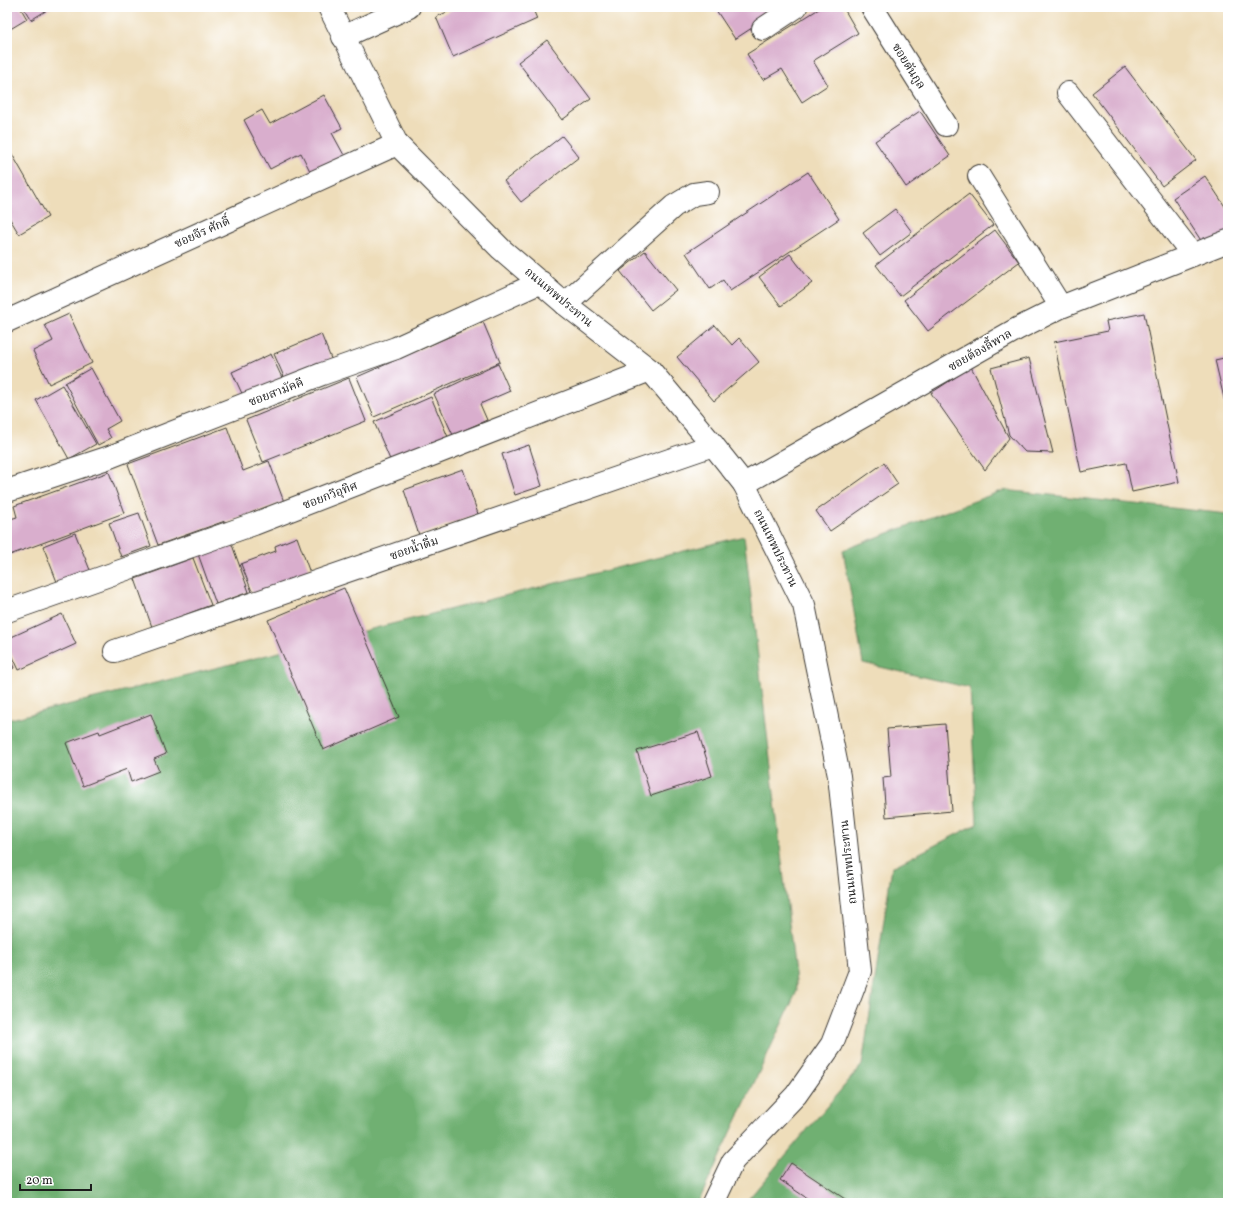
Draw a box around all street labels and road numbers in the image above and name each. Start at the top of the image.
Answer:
street label: ซอยตันกูล [888,40,929,93]
street label: ซอยจีร ศักดิ์ [171,211,234,252]
street label: ถนนเทพประทาน [521,264,596,331]
street label: ซอยต้องลี้พาล [945,324,1015,376]
street label: ซอยสามัคคี [247,375,306,411]
street label: ซอยกวีอุทิศ [301,478,360,514]
street label: ถนนเทพประทาน [749,507,801,590]
street label: ซอยน้ำดื่ม [387,531,441,565]
street label: ถนนเทพประทาน [837,819,861,905]

